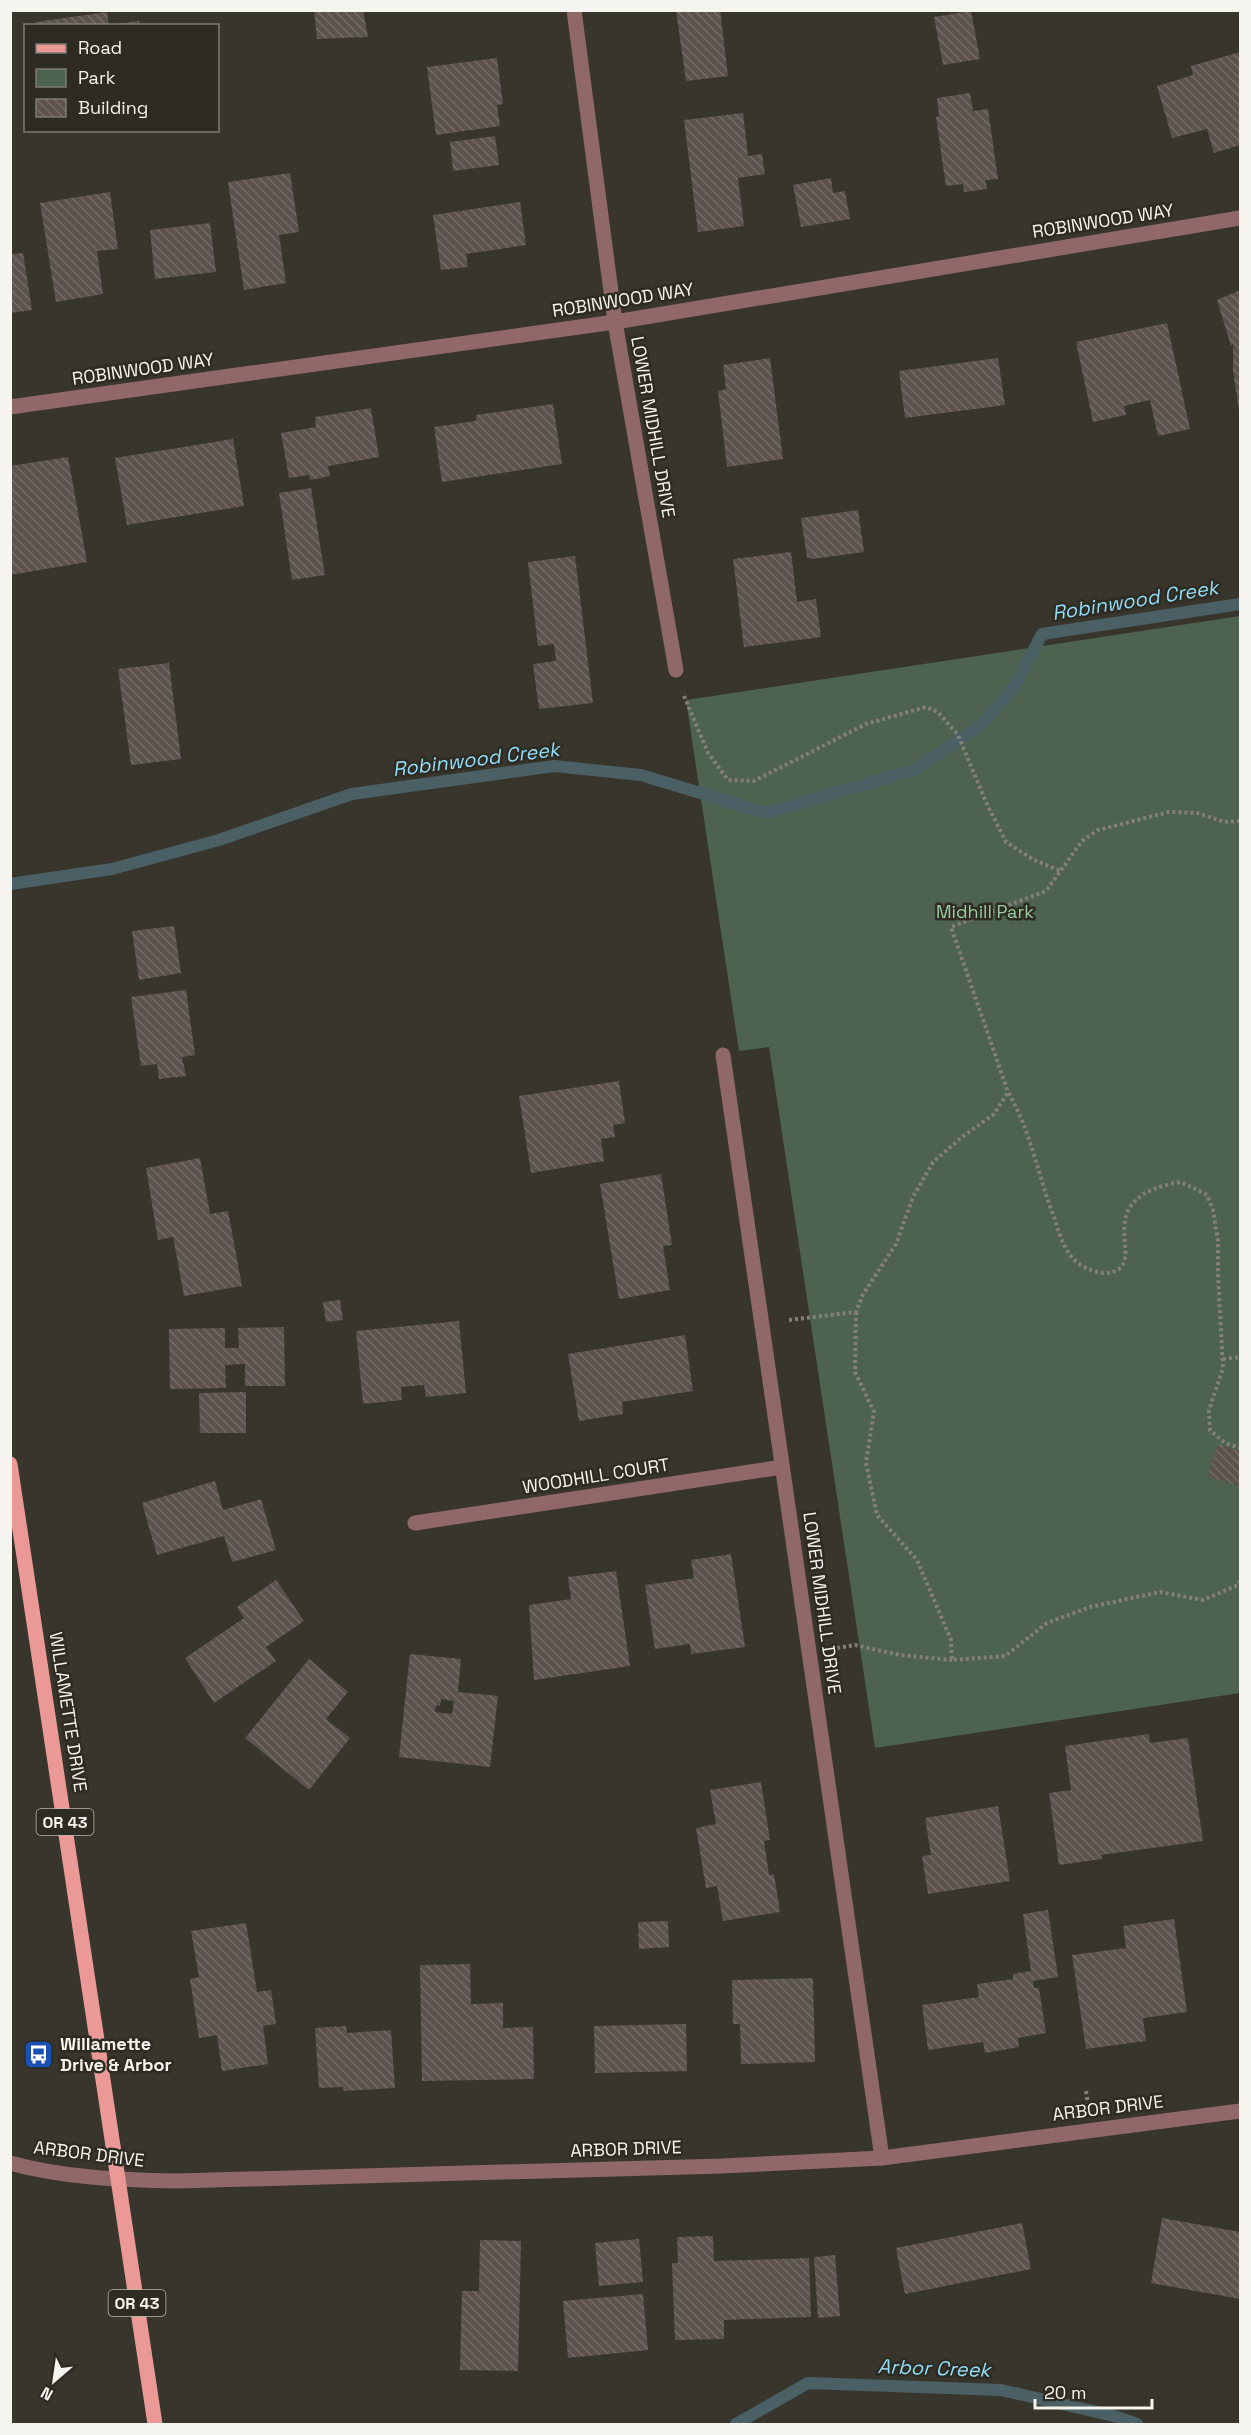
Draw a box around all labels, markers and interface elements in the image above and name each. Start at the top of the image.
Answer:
legend [24,24,219,132]
text: Road [78,36,122,59]
text: Park [78,66,116,89]
text: Building [78,96,148,119]
street label: ROBINWOOD WAY [1030,198,1175,243]
street label: ROBINWOOD WAY [550,277,695,322]
street label: LOWER MIDHILL DRIVE [626,334,681,520]
street label: ROBINWOOD WAY [70,347,215,390]
water label: Robinwood Creek [1050,574,1222,626]
water label: Robinwood Creek [391,736,563,782]
park label: Midhill Park [936,900,1034,923]
street label: WOODHILL COURT [521,1452,671,1498]
street label: LOWER MIDHILL DRIVE [798,1510,847,1696]
street label: WILLAMETTE DRIVE [44,1630,93,1794]
road number: OR 43 [36,1809,94,1835]
place label: Willamette Drive & Arbor [60,2032,172,2076]
bus stop icon: Willamette Drive & Arbor [23,2038,55,2070]
street label: ARBOR DRIVE [1051,2089,1165,2126]
street label: ARBOR DRIVE [32,2135,146,2172]
street label: ARBOR DRIVE [570,2135,682,2162]
road number: OR 43 [108,2290,166,2316]
north arrow [24,2351,84,2411]
water label: Arbor Creek [877,2353,993,2383]
scale bar [1035,2372,1152,2410]
text: 20 m [1044,2381,1087,2404]
text: N [37,2382,57,2405]

